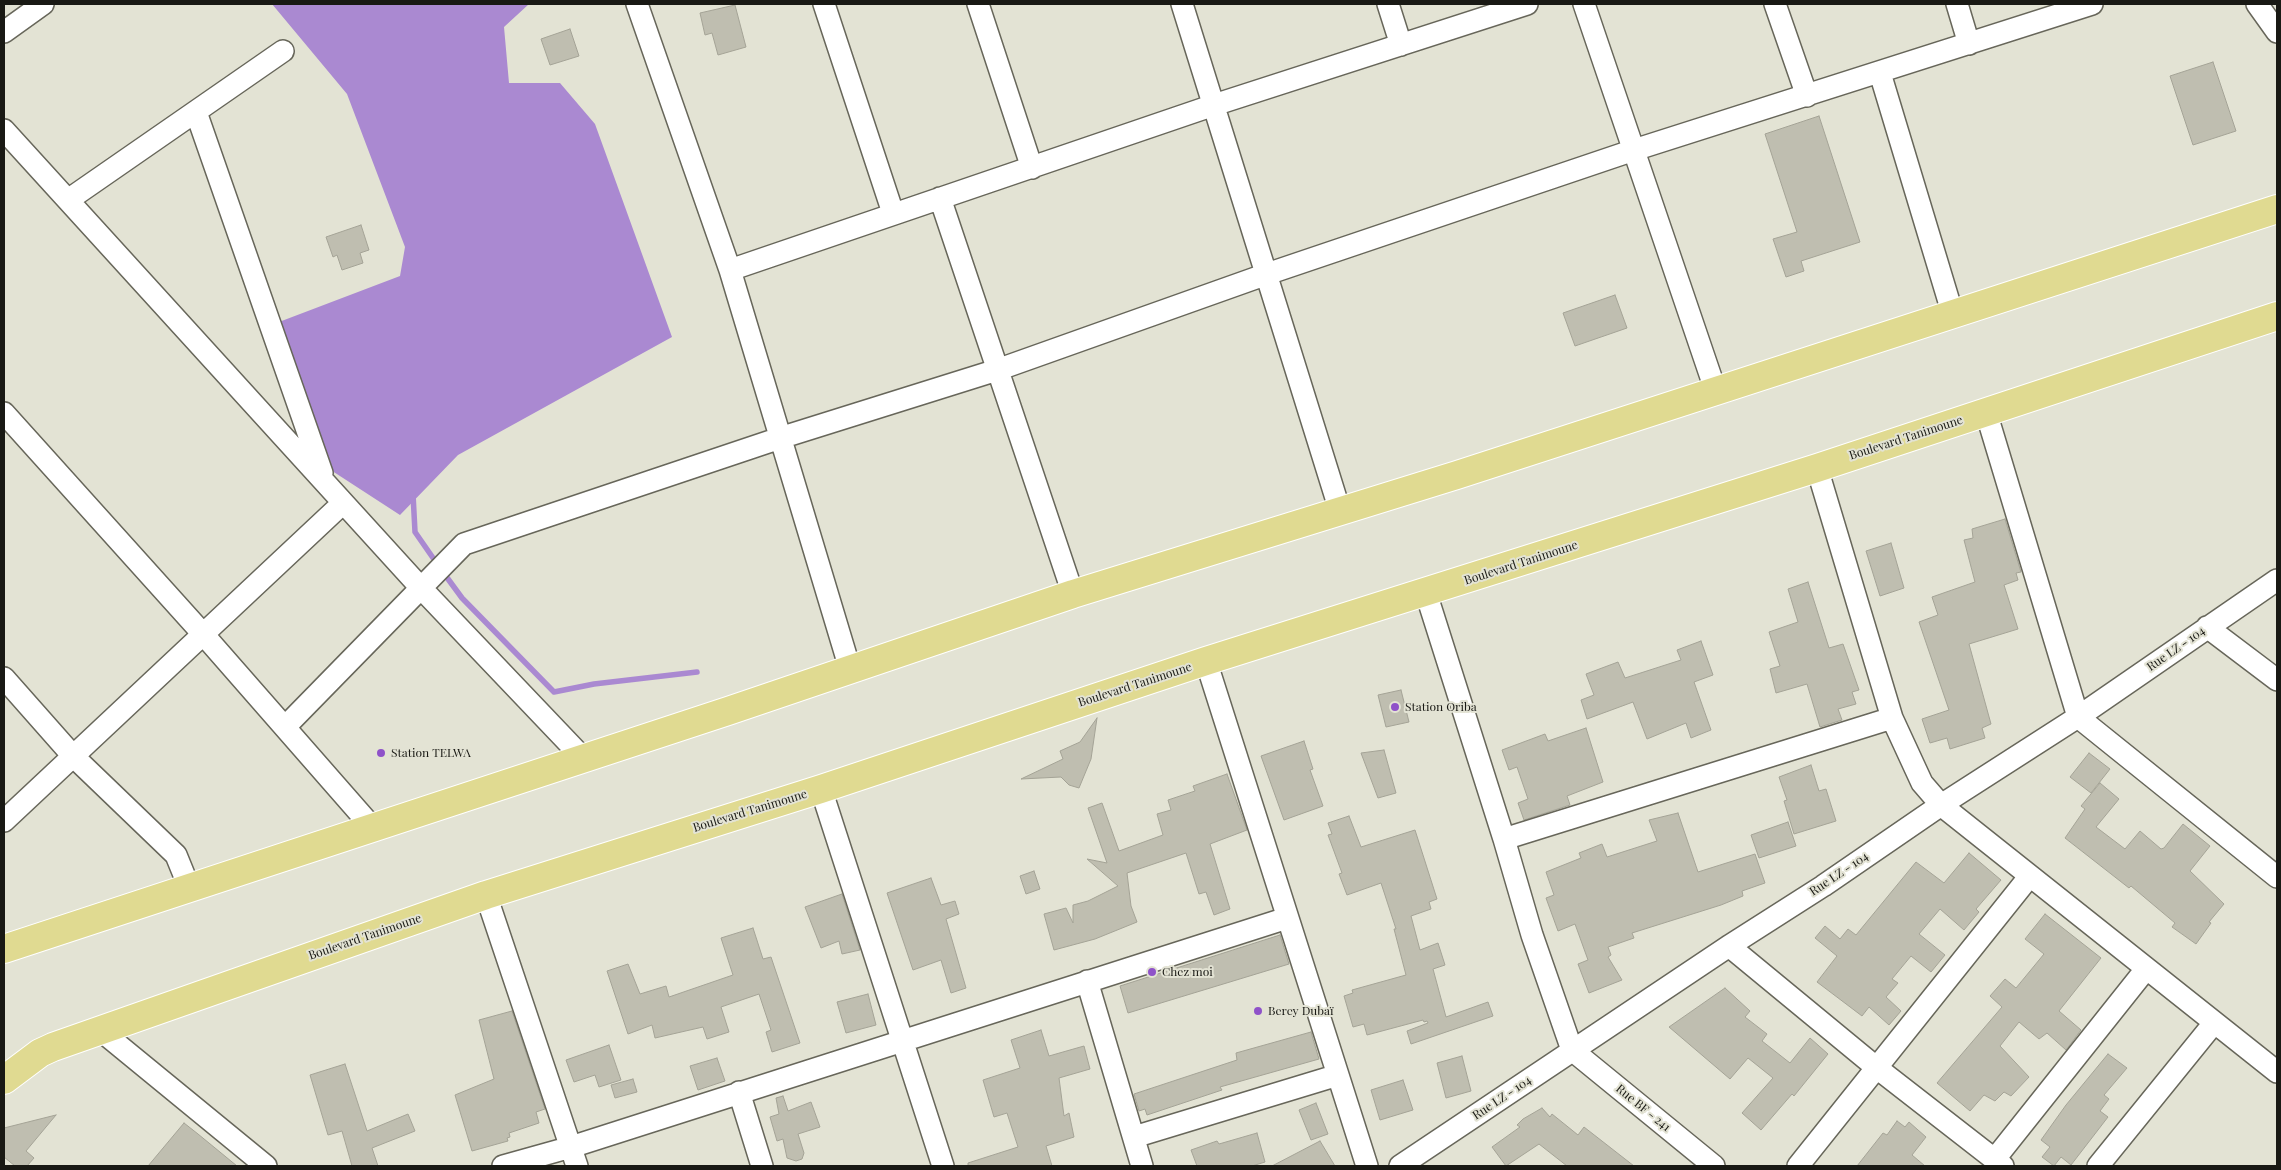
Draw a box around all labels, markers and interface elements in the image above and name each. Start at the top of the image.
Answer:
street label: Boulevard Tanimoune [1847,413,1965,463]
street label: Boulevard Tanimoune [1462,538,1580,588]
street label: Rue LZ - 104 [2144,624,2208,674]
street label: Boulevard Tanimoune [1076,660,1194,710]
place label: Station Oriba [1405,700,1477,714]
marker: Station Oriba [1389,701,1401,713]
place label: Station TELWA [391,746,471,760]
marker: Station TELWA [375,747,387,759]
street label: Boulevard Tanimoune [691,787,809,835]
street label: Rue LZ - 104 [1807,849,1871,899]
street label: Boulevard Tanimoune [307,911,423,963]
place label: Chez moi [1162,965,1213,979]
marker: Chez moi [1146,966,1158,978]
place label: Berey Dubaï [1268,1004,1334,1018]
marker: Berey Dubaï [1252,1005,1264,1017]
street label: Rue LZ - 104 [1470,1073,1534,1123]
street label: Rue BF - 241 [1613,1082,1673,1134]

